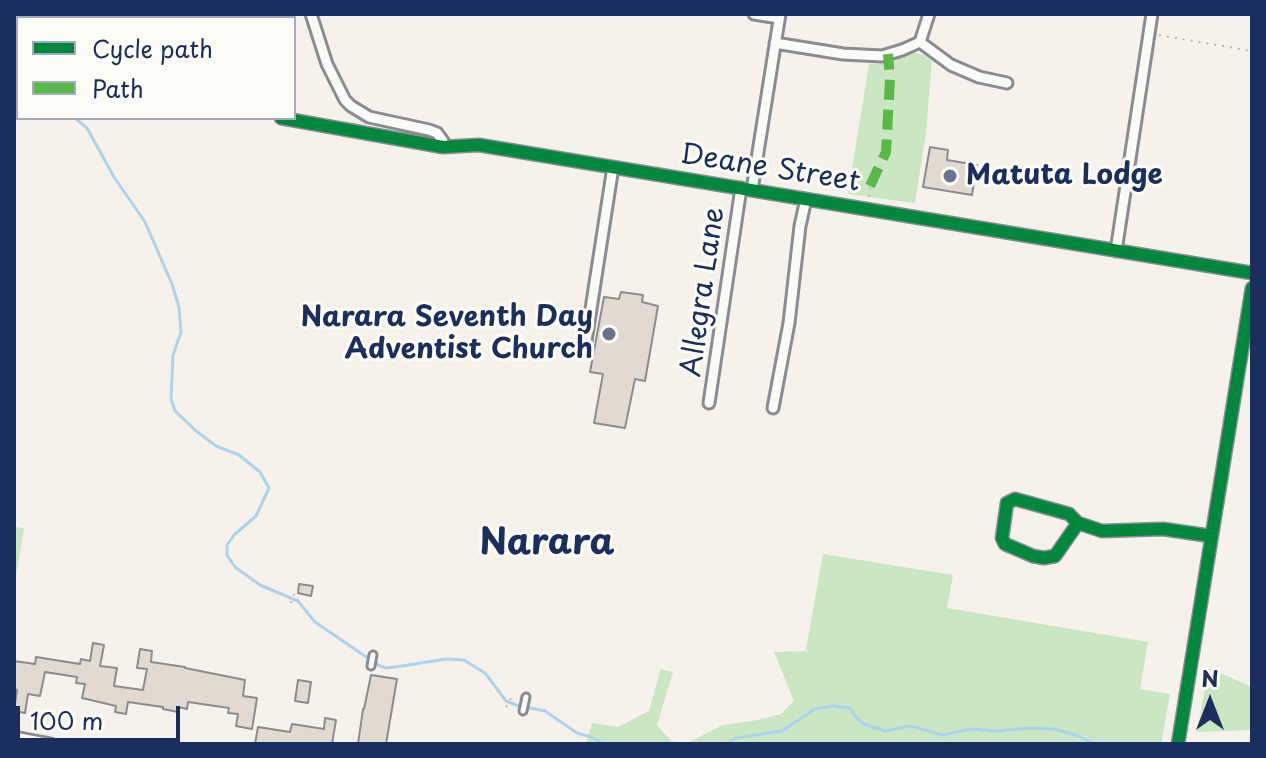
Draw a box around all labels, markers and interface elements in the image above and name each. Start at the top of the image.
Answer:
legend [16,16,296,120]
text: Cycle path [92,30,213,66]
text: Path [92,70,144,106]
street label: Deane Street [678,138,862,200]
place label: Matuta Lodge [966,159,1163,193]
marker: Matuta Lodge [941,167,959,185]
street label: Allegra Lane [675,205,733,379]
place label: Narara Seventh Day Adventist Church [301,301,593,367]
marker: Narara Seventh Day Adventist Church [600,325,618,343]
district label: Narara [479,522,615,566]
text: N [1201,661,1219,694]
north arrow [1170,662,1250,742]
scale bar [20,690,184,740]
text: 100 m [30,702,103,738]

